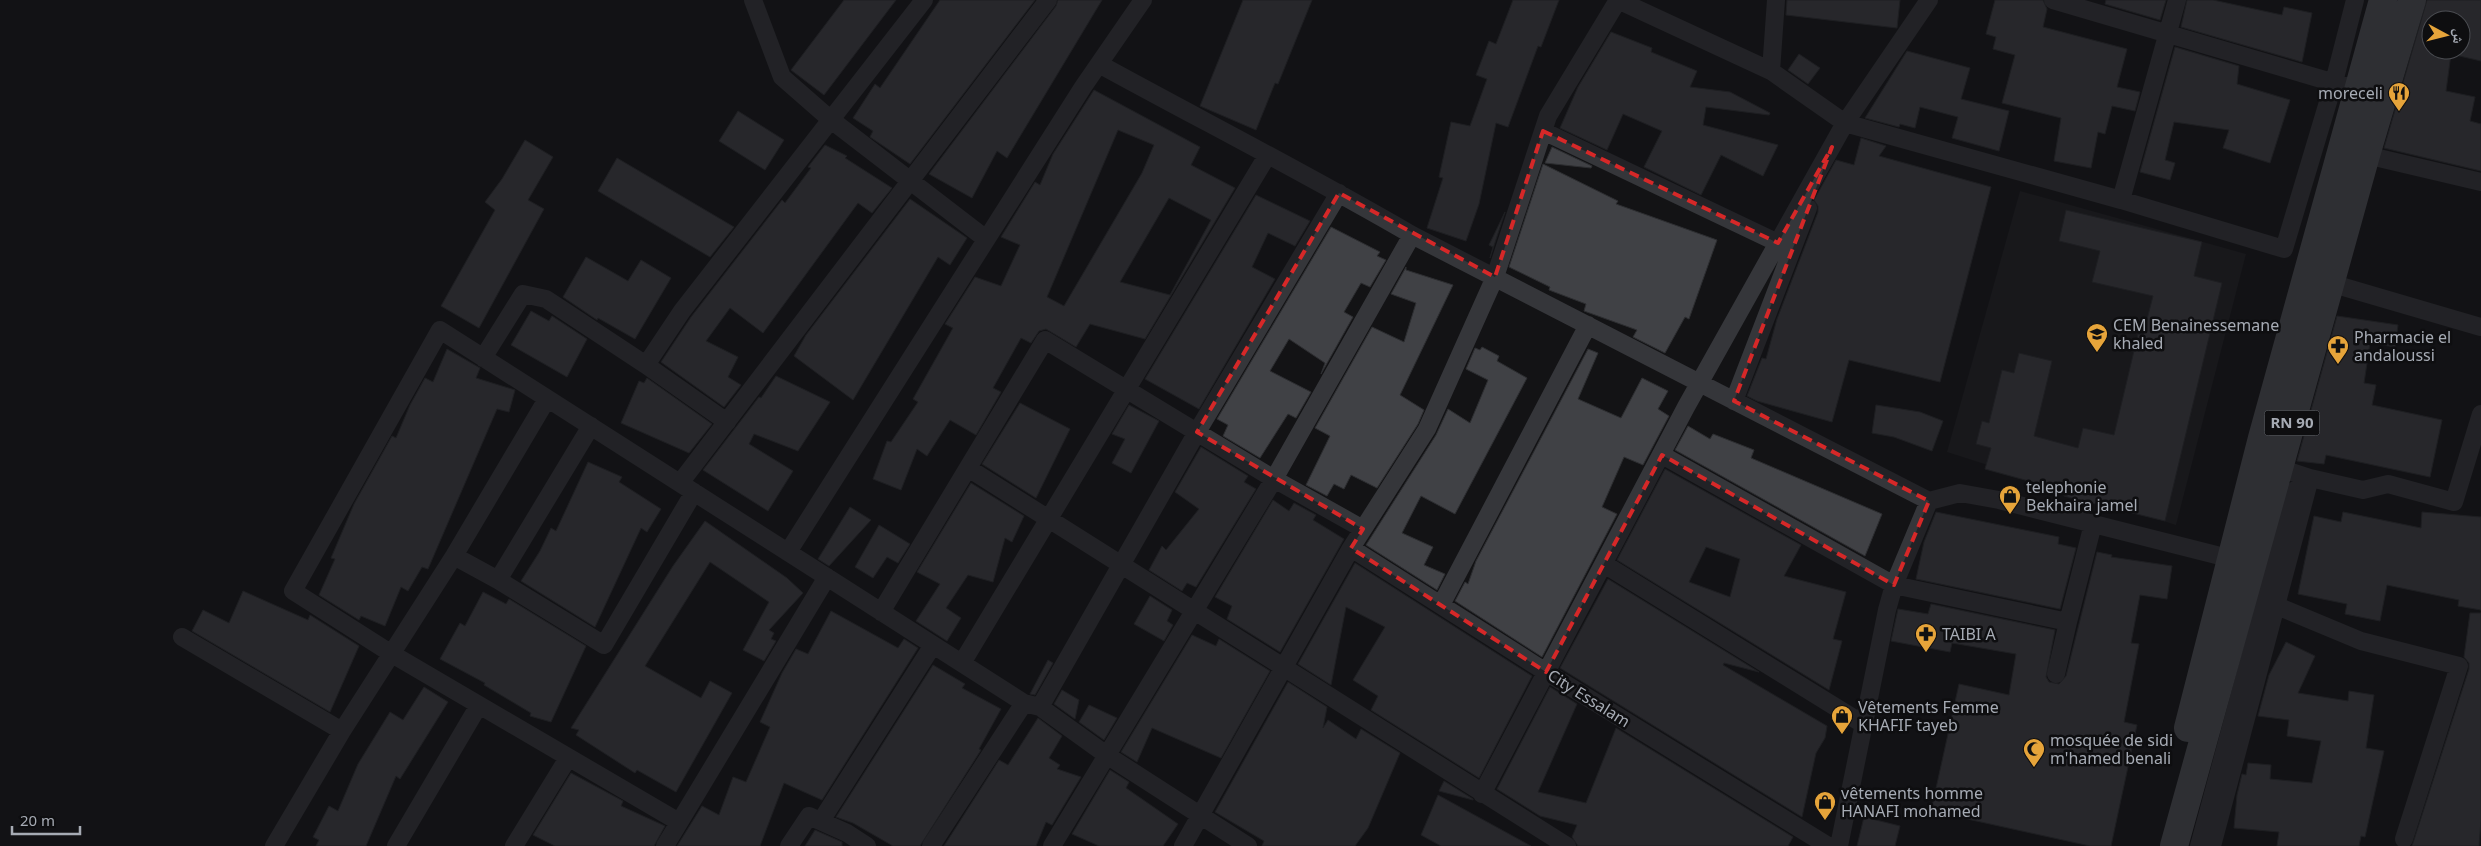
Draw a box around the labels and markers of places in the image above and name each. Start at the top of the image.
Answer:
restaurant icon: moreceli [2387,81,2411,112]
place label: moreceli [2318,82,2383,104]
place label: CEM Benainessemane khaled [2113,314,2279,354]
school or university icon: CEM Benainessemane khaled [2085,322,2109,353]
place label: Pharmacie el andaloussi [2354,326,2451,366]
pharmacy icon: Pharmacie el andaloussi [2326,334,2350,365]
place label: telephonie Bekhaira jamel [2026,476,2138,516]
shop icon: telephonie Bekhaira jamel [1998,484,2022,515]
pharmacy icon: TAIBI A [1914,622,1938,653]
place label: TAIBI A [1942,623,1996,645]
place label: Vêtements Femme KHAFIF tayeb [1858,696,1999,736]
shop icon: Vêtements Femme KHAFIF tayeb [1830,704,1854,735]
place label: mosquée de sidi m'hamed benali [2050,729,2173,769]
mosque icon: mosquée de sidi m'hamed benali [2022,737,2046,768]
place label: vêtements homme HANAFI mohamed [1841,782,1983,822]
shop icon: vêtements homme HANAFI mohamed [1813,790,1837,821]

